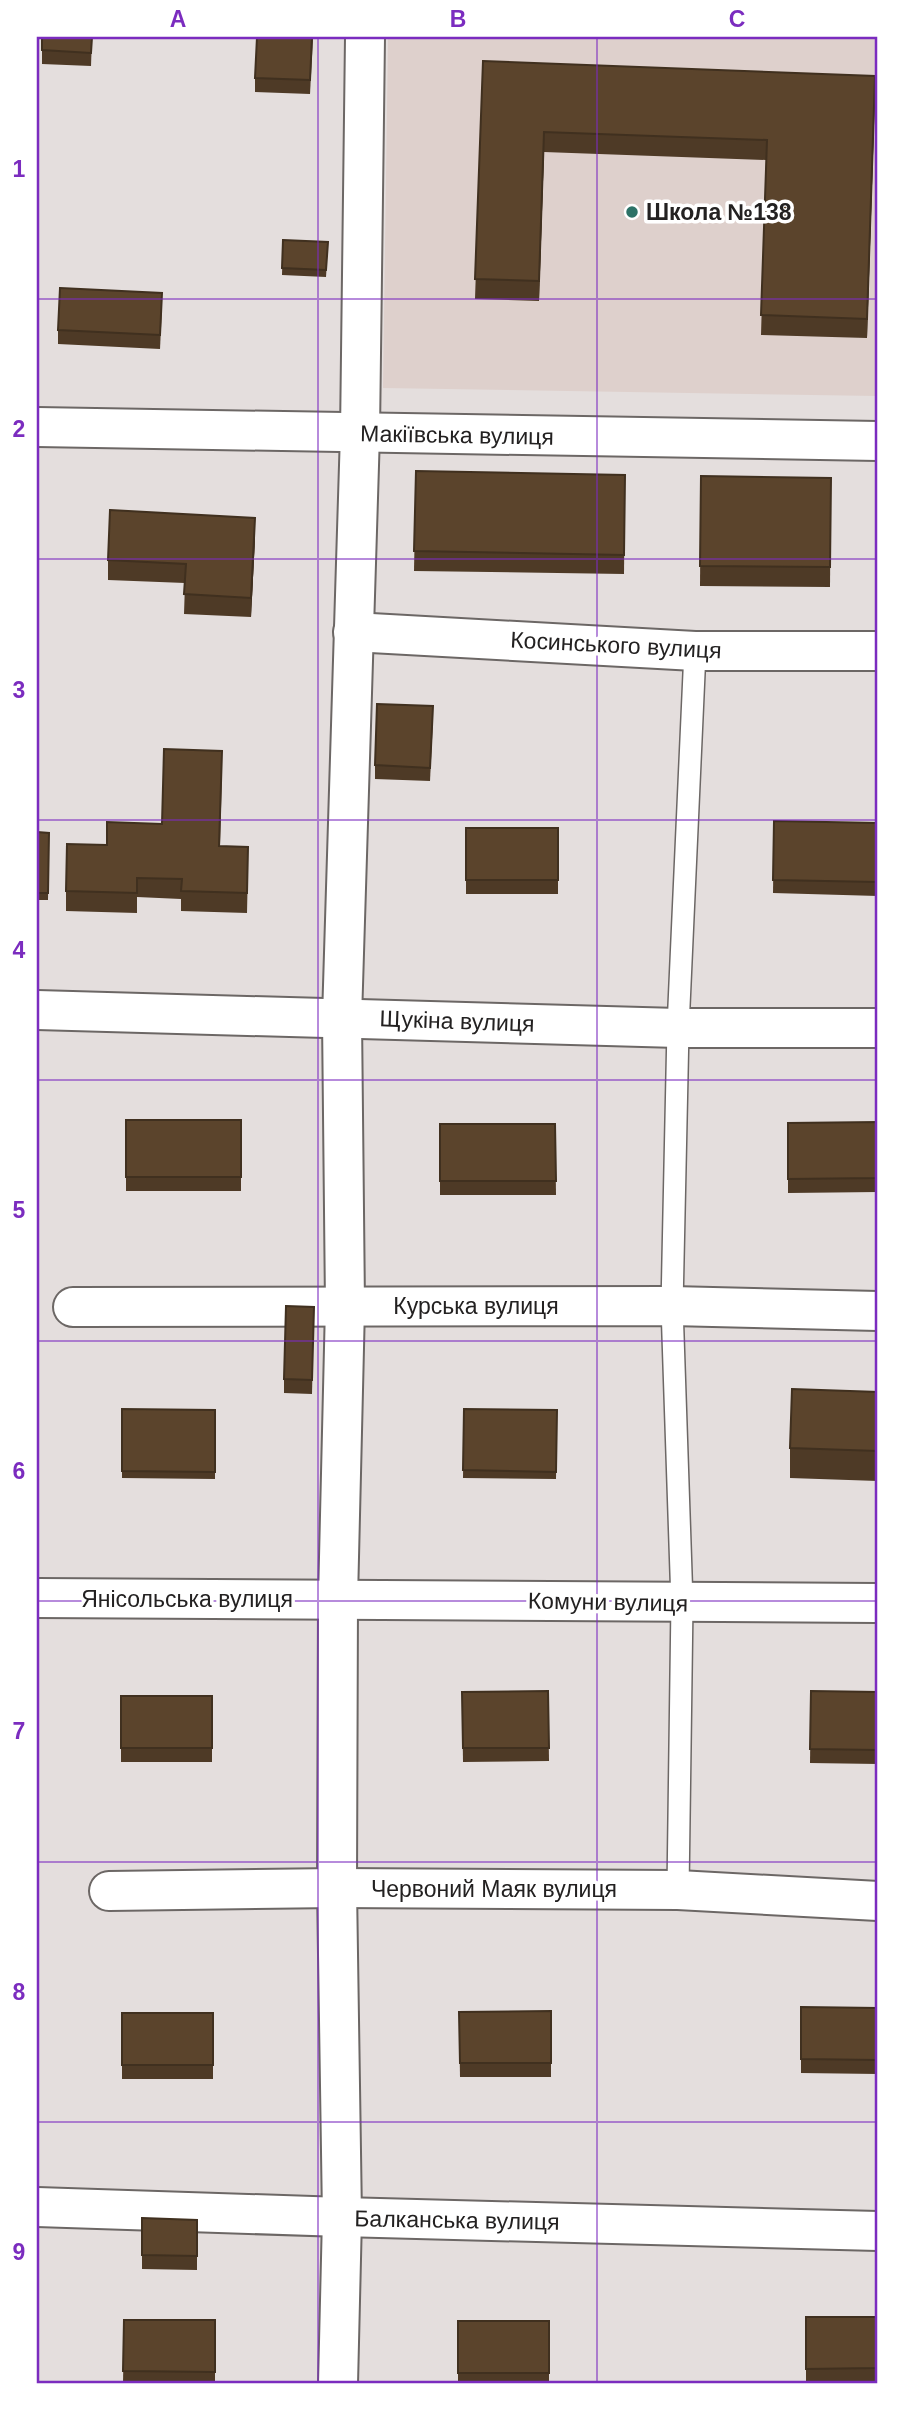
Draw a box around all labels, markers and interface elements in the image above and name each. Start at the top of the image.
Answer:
text: A [170,6,186,32]
text: B [450,6,466,32]
text: C [729,6,745,32]
text: 1 [13,156,26,182]
place label: Школа №138 [646,199,792,225]
marker: Школа №138 [624,204,640,220]
text: 2 [13,416,25,442]
street label: Макіївська вулиця [360,420,554,450]
street label: Косинського вулиця [510,626,722,664]
text: 3 [13,677,25,703]
text: 4 [13,937,26,963]
street label: Щукіна вулиця [379,1005,535,1037]
text: 5 [13,1197,26,1223]
street label: Курська вулиця [393,1293,559,1319]
text: 6 [13,1458,25,1484]
street label: Янісольська вулиця [81,1586,293,1612]
street label: Комуни вулиця [528,1588,688,1616]
text: 7 [13,1718,25,1744]
street label: Червоний Маяк вулиця [371,1876,617,1902]
text: 8 [13,1979,26,2005]
street label: Балканська вулиця [354,2205,560,2235]
text: 9 [13,2239,25,2265]

